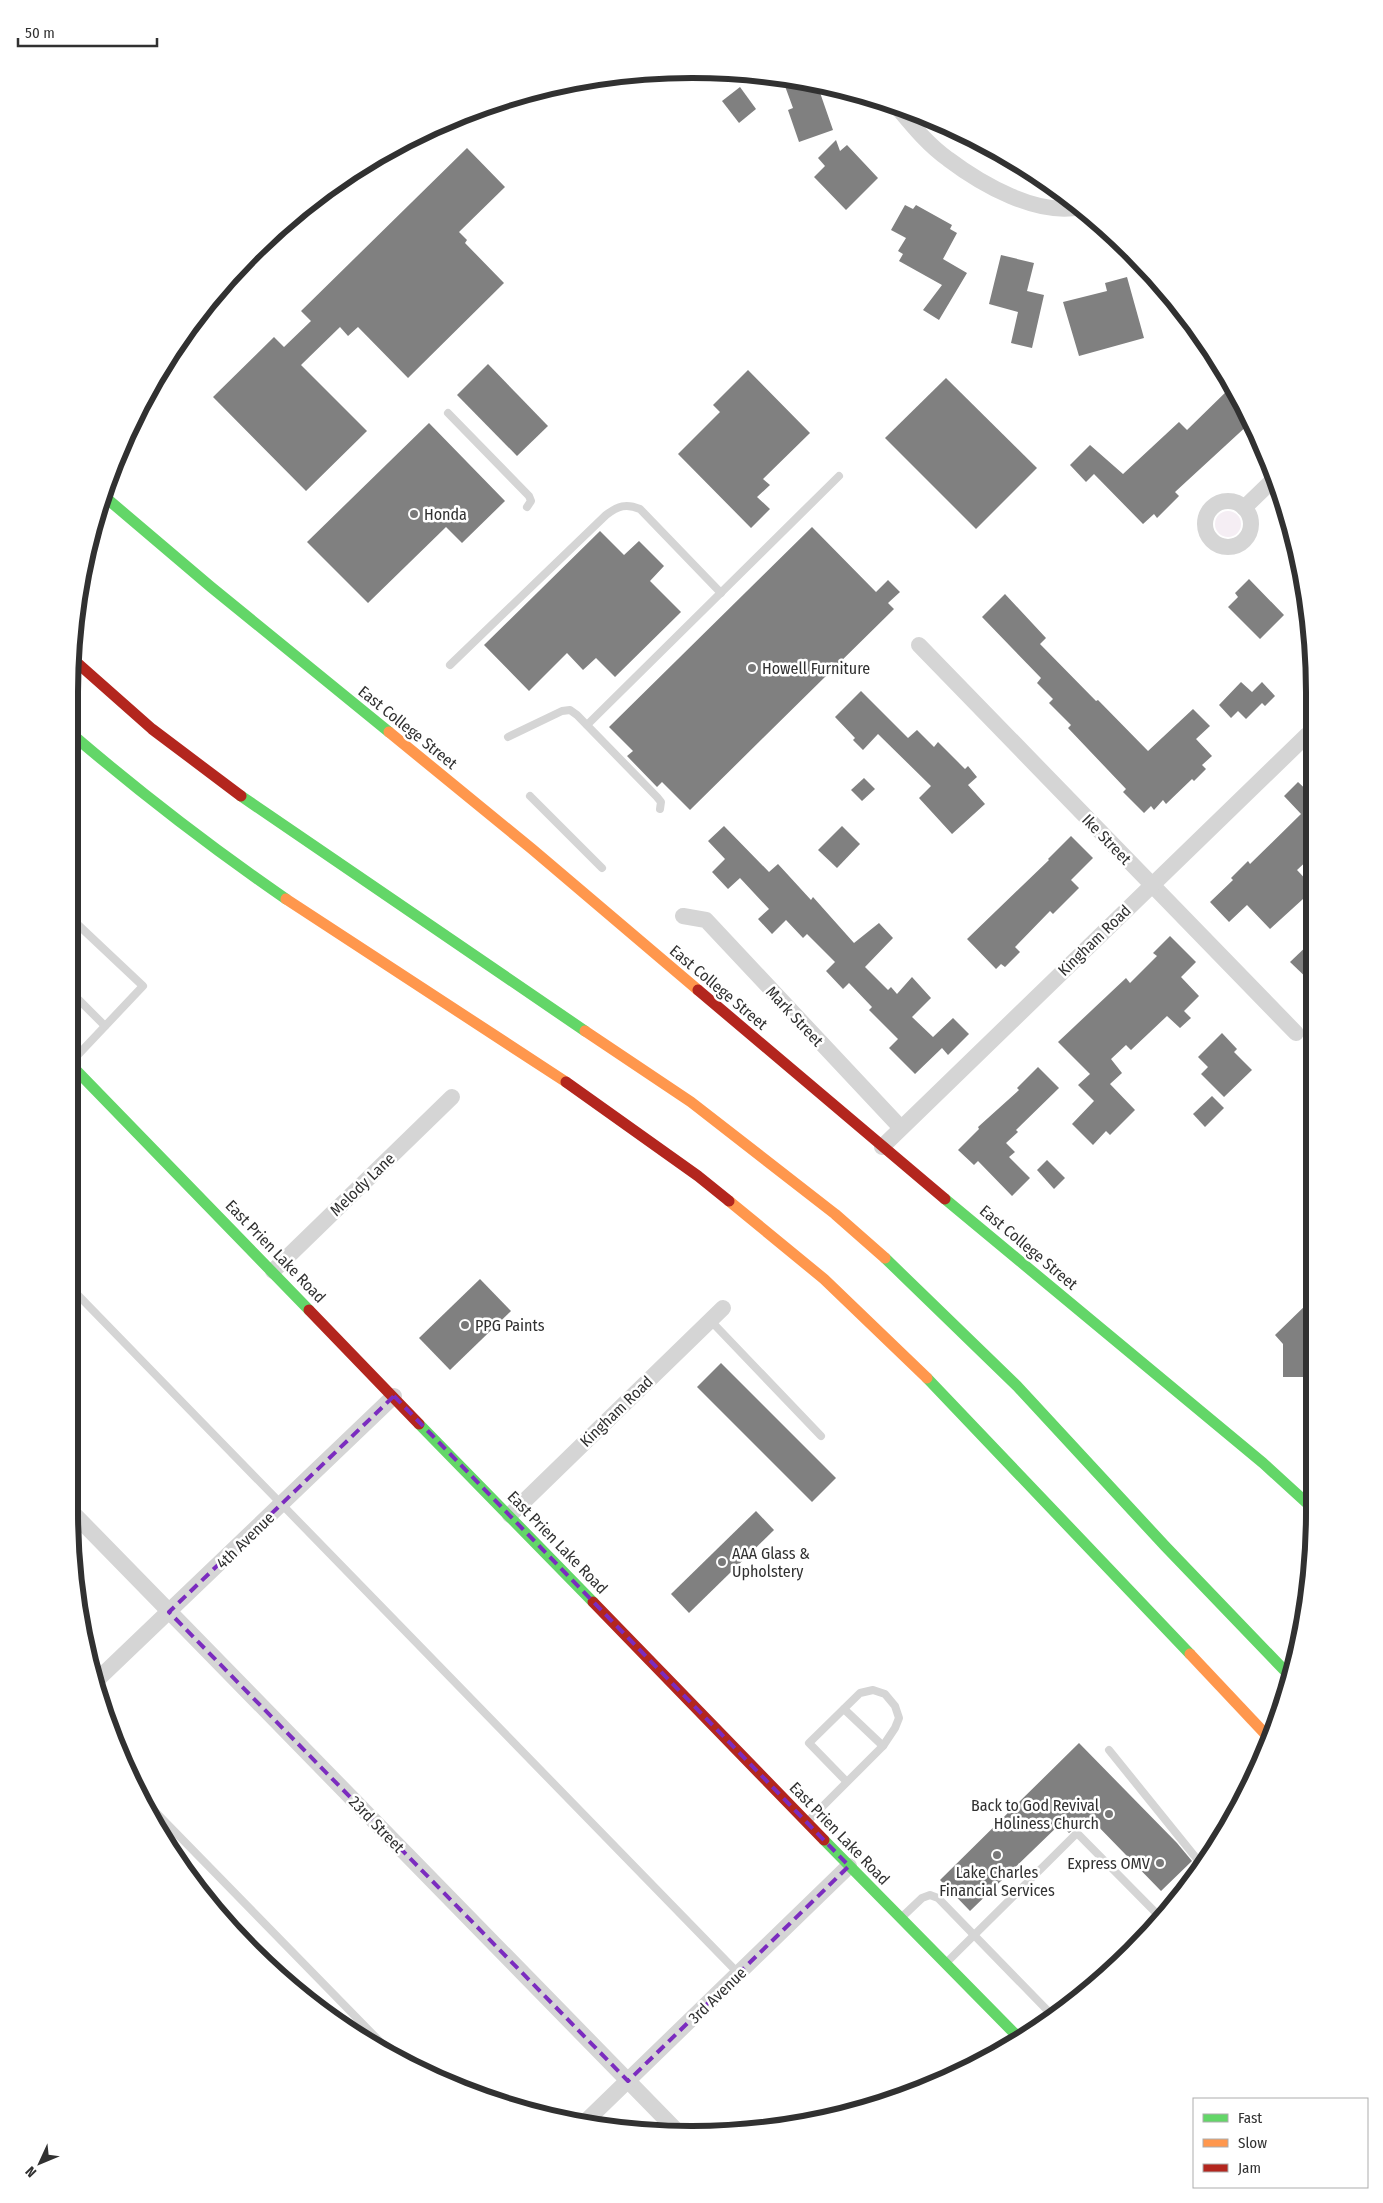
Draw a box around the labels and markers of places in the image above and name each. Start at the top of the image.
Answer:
place label: Honda [424,505,467,524]
marker: Honda [408,508,420,520]
place label: Howell Furniture [762,659,870,678]
marker: Howell Furniture [746,662,758,674]
place label: PPG Paints [475,1316,545,1335]
marker: PPG Paints [459,1319,471,1331]
place label: AAA Glass & Upholstery [732,1544,810,1581]
marker: AAA Glass & Upholstery [716,1556,728,1568]
place label: Back to God Revival Holiness Church [971,1796,1099,1833]
marker: Back to God Revival Holiness Church [1103,1808,1115,1820]
marker: Lake Charles Financial Services [991,1849,1003,1861]
place label: Express OMV [1067,1854,1151,1873]
marker: Express OMV [1154,1857,1166,1869]
place label: Lake Charles Financial Services [939,1863,1055,1900]

